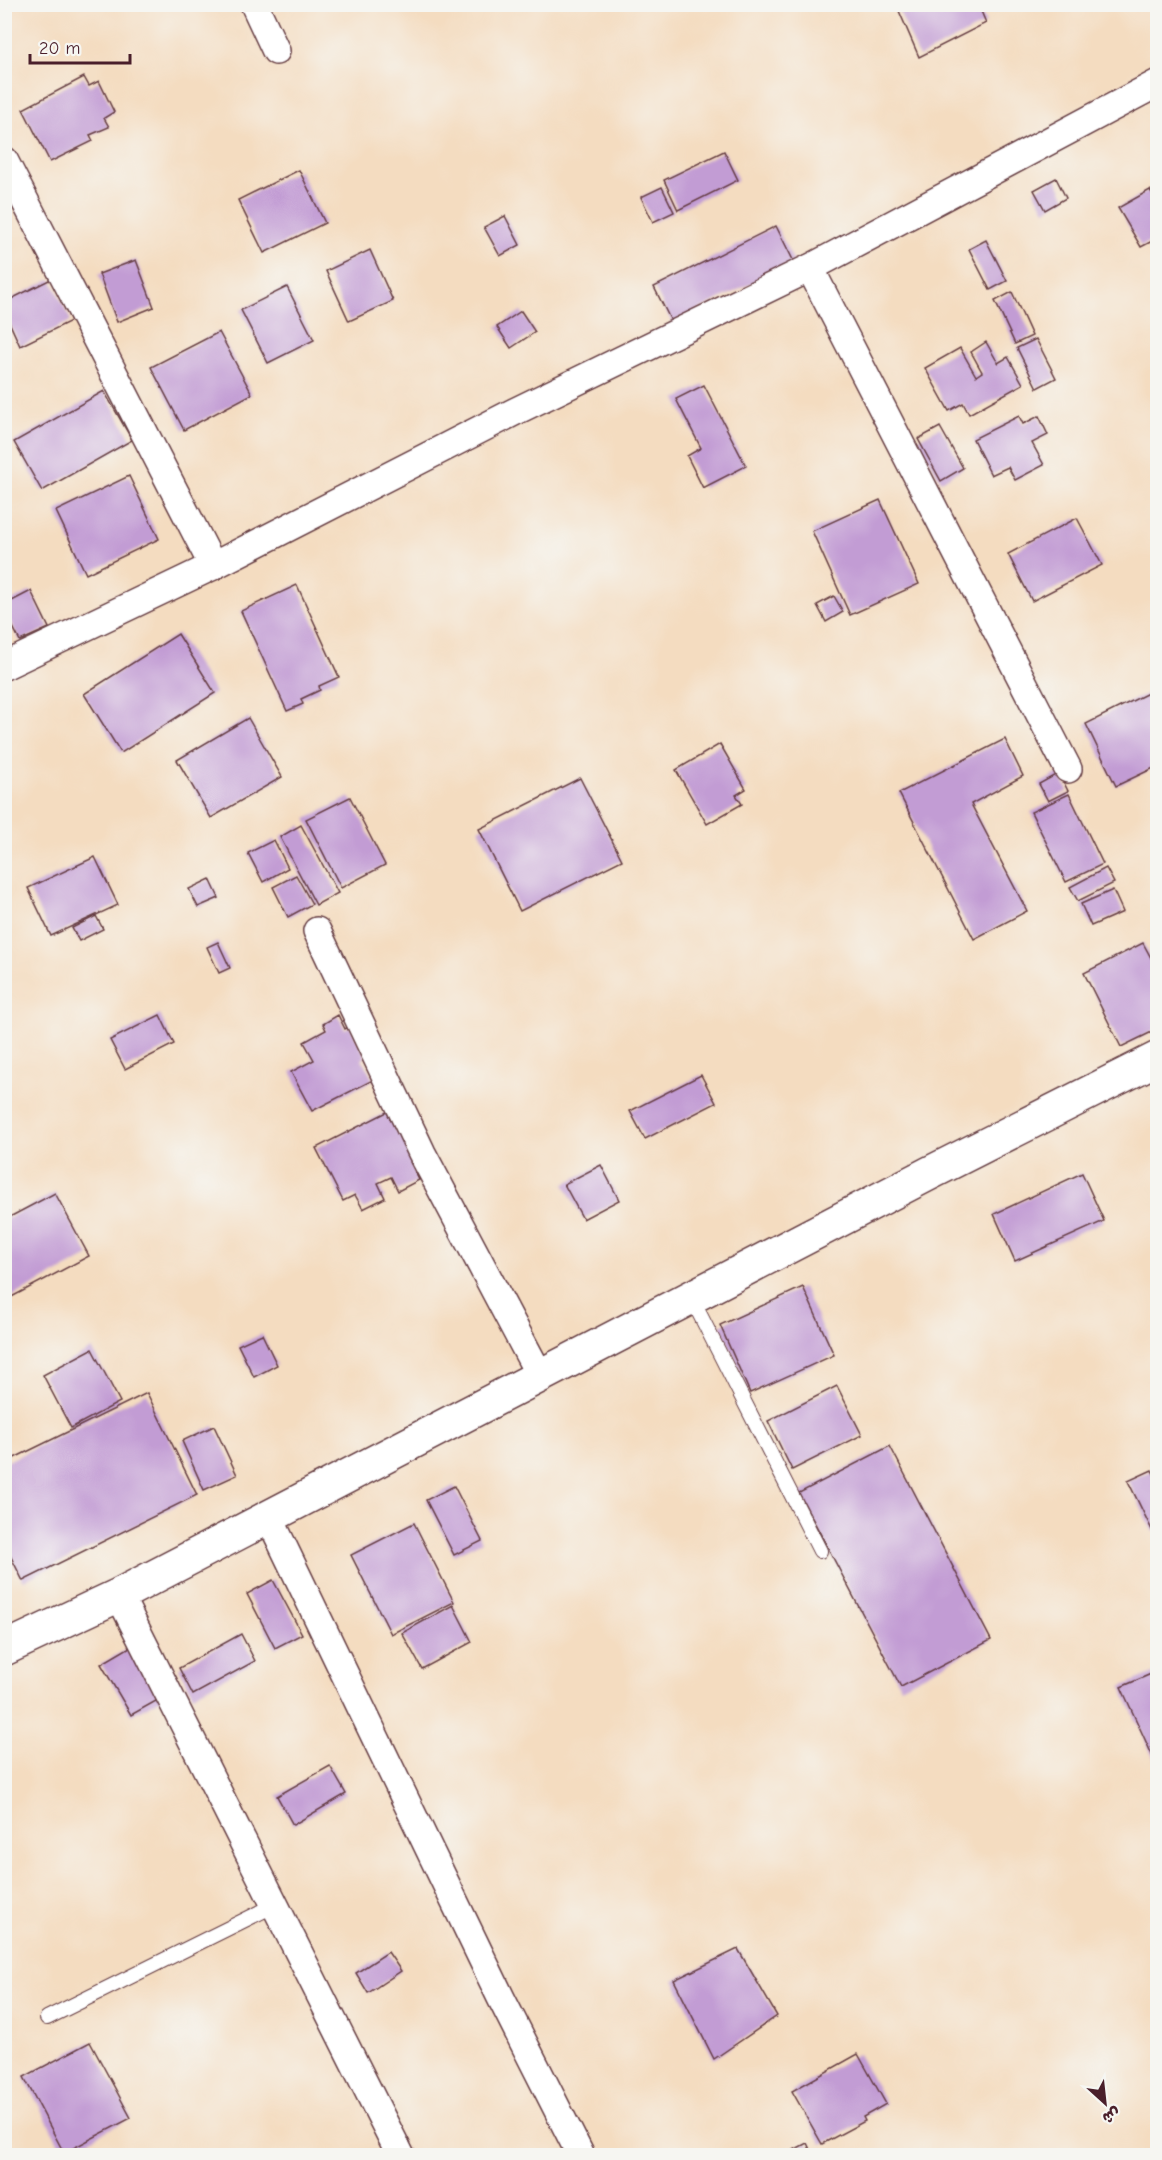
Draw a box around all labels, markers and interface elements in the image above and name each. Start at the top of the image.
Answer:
scale bar [30,27,130,65]
text: 20 m [39,38,80,59]
north arrow [1075,2073,1135,2133]
text: ش [1099,2103,1123,2127]

